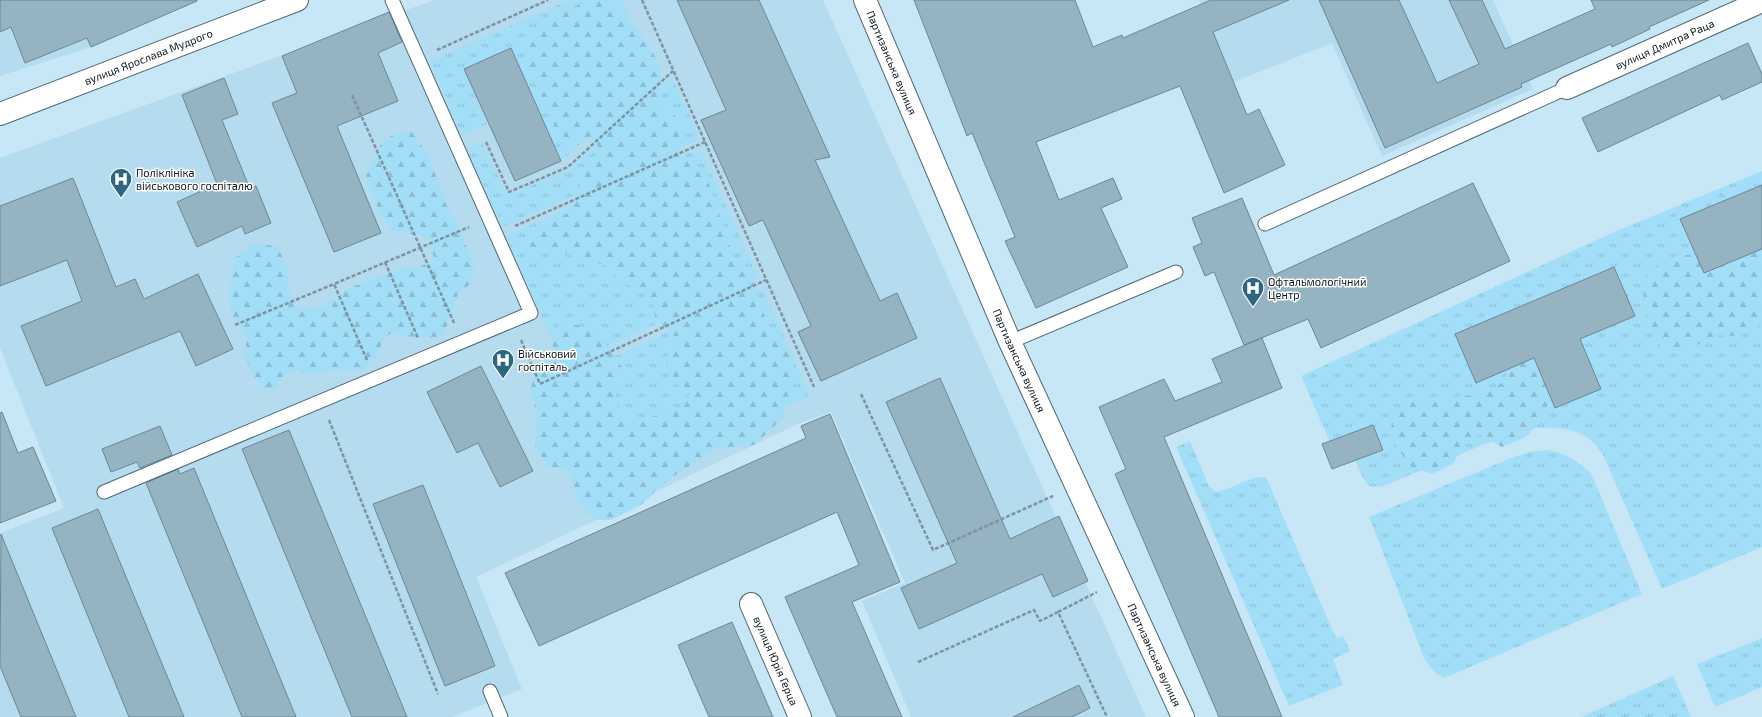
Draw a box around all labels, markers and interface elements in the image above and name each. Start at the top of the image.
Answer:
street label: Партизанська вулиця [864,8,920,116]
street label: вулиця Дмитра Раца [1613,16,1716,72]
street label: вулиця Ярослава Мудрого [82,26,214,87]
hospital icon: Поліклініка військового госпіталю [108,166,134,199]
place label: Поліклініка військового госпіталю [136,166,253,192]
hospital icon: Офтальмологічний Центр [1240,275,1266,308]
place label: Офтальмологічний Центр [1268,275,1366,301]
street label: Партизанська вулиця [991,307,1048,414]
hospital icon: Військовий госпіталь [490,347,516,380]
place label: Військовий госпіталь [518,347,576,373]
street label: Партизанська вулиця [1125,601,1184,708]
street label: вулиця Юрія Герца [751,614,801,707]

